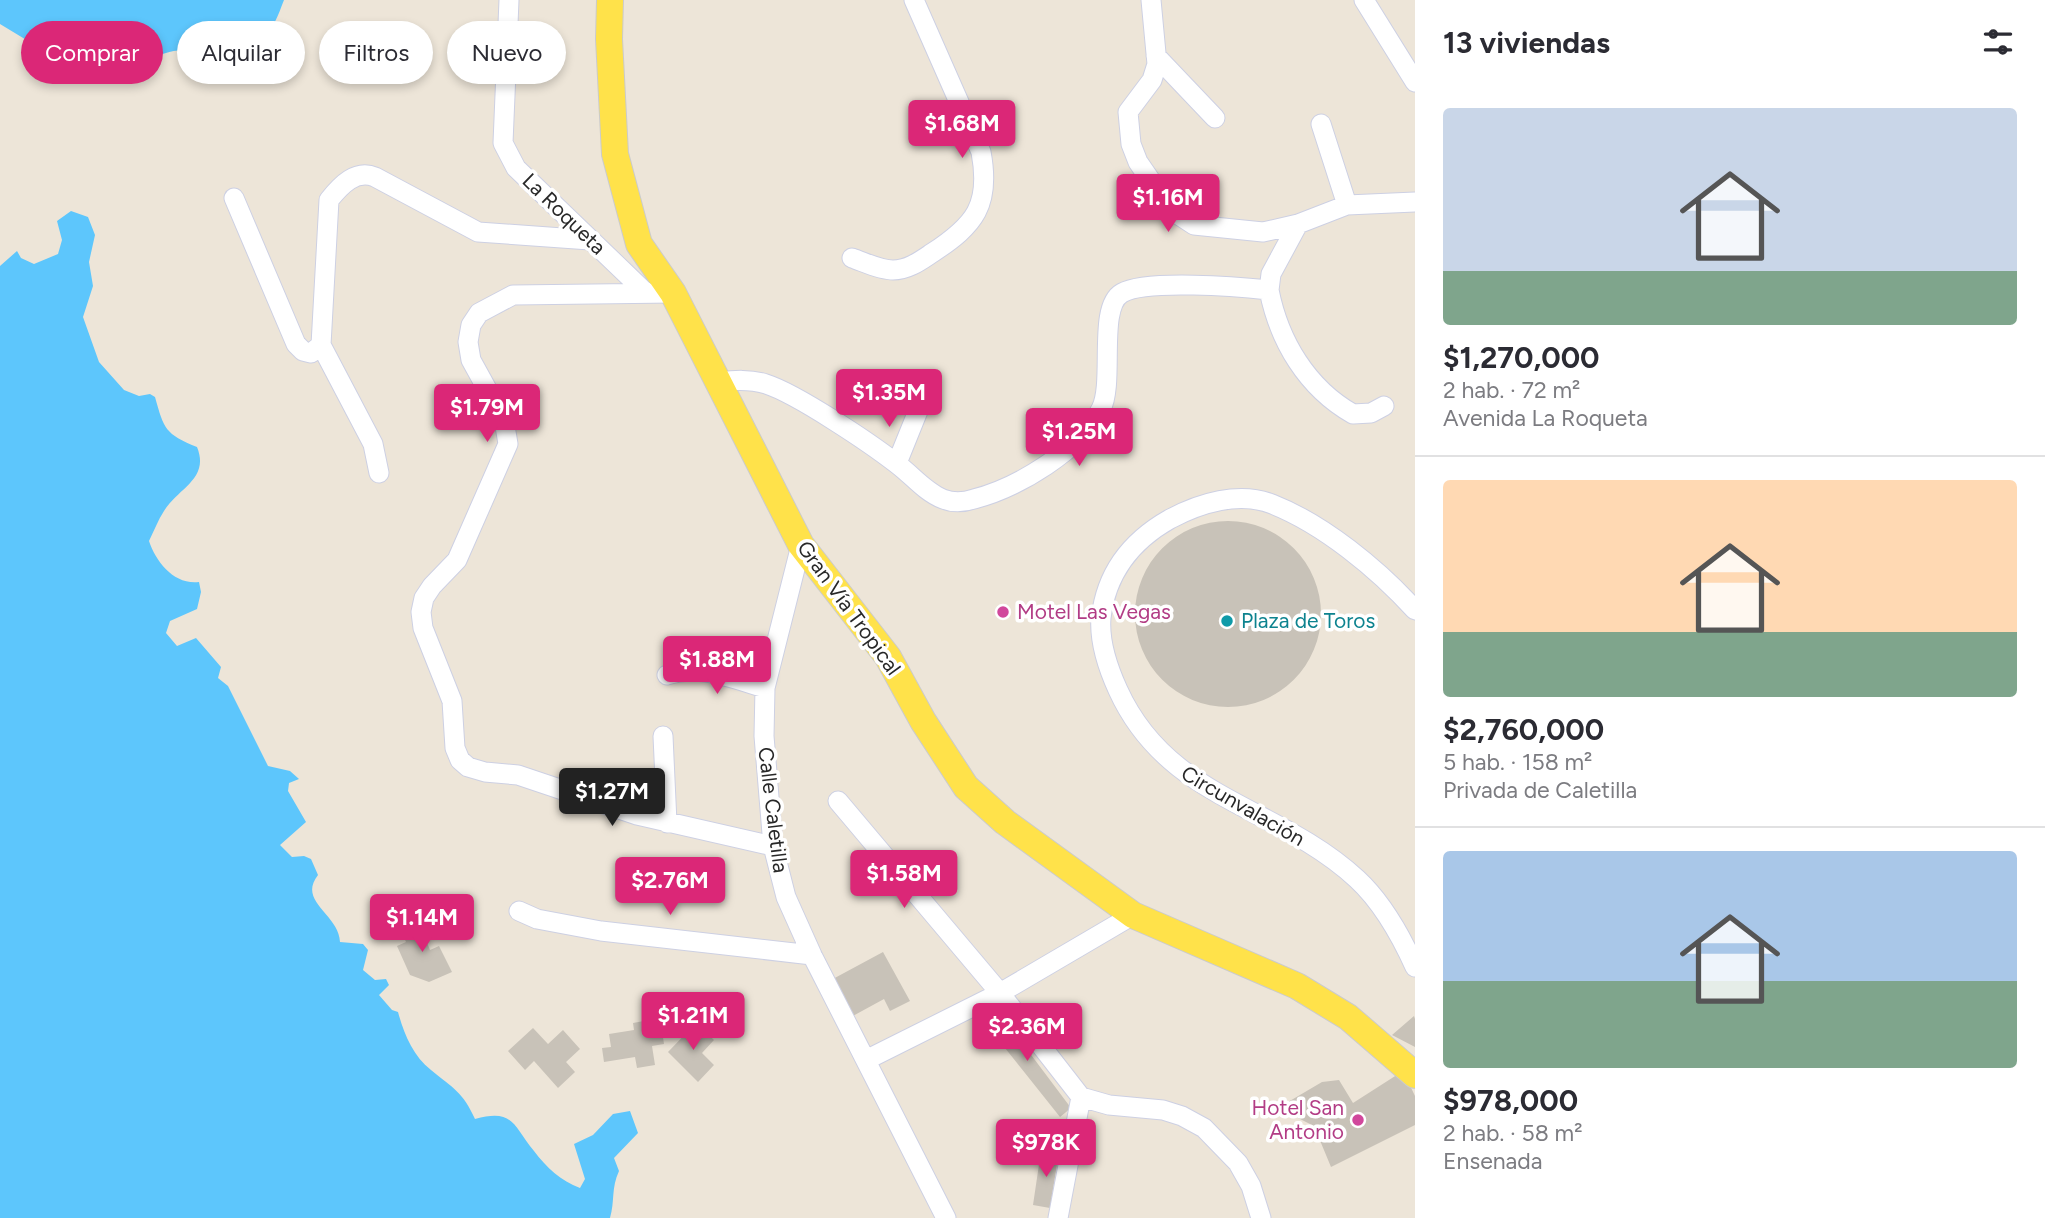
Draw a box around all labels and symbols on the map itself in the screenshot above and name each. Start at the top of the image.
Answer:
pin: $1.68M [905,100,1019,160]
street label: La Roqueta [518,168,611,259]
pin: $1.16M [1111,174,1225,234]
pin: $1.35M [832,370,946,429]
pin: $1.79M [430,384,544,444]
pin: $1.25M [1022,408,1136,468]
street label: Gran Vía Tropical [792,536,906,680]
place label: Motel Las Vegas [1017,599,1171,624]
marker: Motel Las Vegas [995,604,1011,620]
place label: Plaza de Toros [1241,608,1375,633]
marker: Plaza de Toros [1219,613,1235,629]
pin: $1.88M [660,636,774,696]
street label: Calle Caletilla [753,746,794,874]
street label: Circunvalación [1177,760,1310,851]
pin: $1.27M [555,768,669,828]
pin: $1.58M [847,850,961,910]
pin: $2.76M [613,858,727,917]
pin: $1.14M [365,894,479,954]
pin: $1.21M [636,992,750,1052]
pin: $2.36M [970,1004,1084,1063]
place label: Hotel San Antonio [1252,1095,1344,1144]
marker: Hotel San Antonio [1350,1112,1366,1128]
pin: $978K [997,1120,1095,1179]

